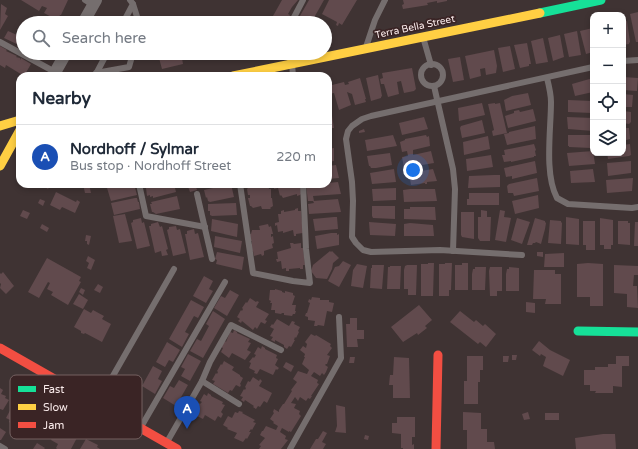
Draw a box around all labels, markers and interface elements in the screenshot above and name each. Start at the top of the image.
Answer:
map controls [590,12,626,156]
button: + [590,12,626,48]
street label: Terra Bella Street [374,13,456,41]
search box [16,16,332,60]
icon: search [30,27,52,49]
text: Search here [62,29,146,47]
button: − [590,48,626,84]
button: locate [590,84,626,120]
text: Nearby [32,88,91,109]
button: layers [590,120,626,156]
text: Nordhoff / Sylmar [70,140,199,158]
text: A [40,149,50,165]
text: 220 m [276,149,316,165]
text: Bus stop · Nordhoff Street [70,158,231,174]
your location [403,160,423,180]
legend [10,375,142,439]
text: Fast [43,383,64,396]
pin: A [174,396,200,429]
text: Slow [43,401,68,414]
text: Jam [43,419,64,432]

